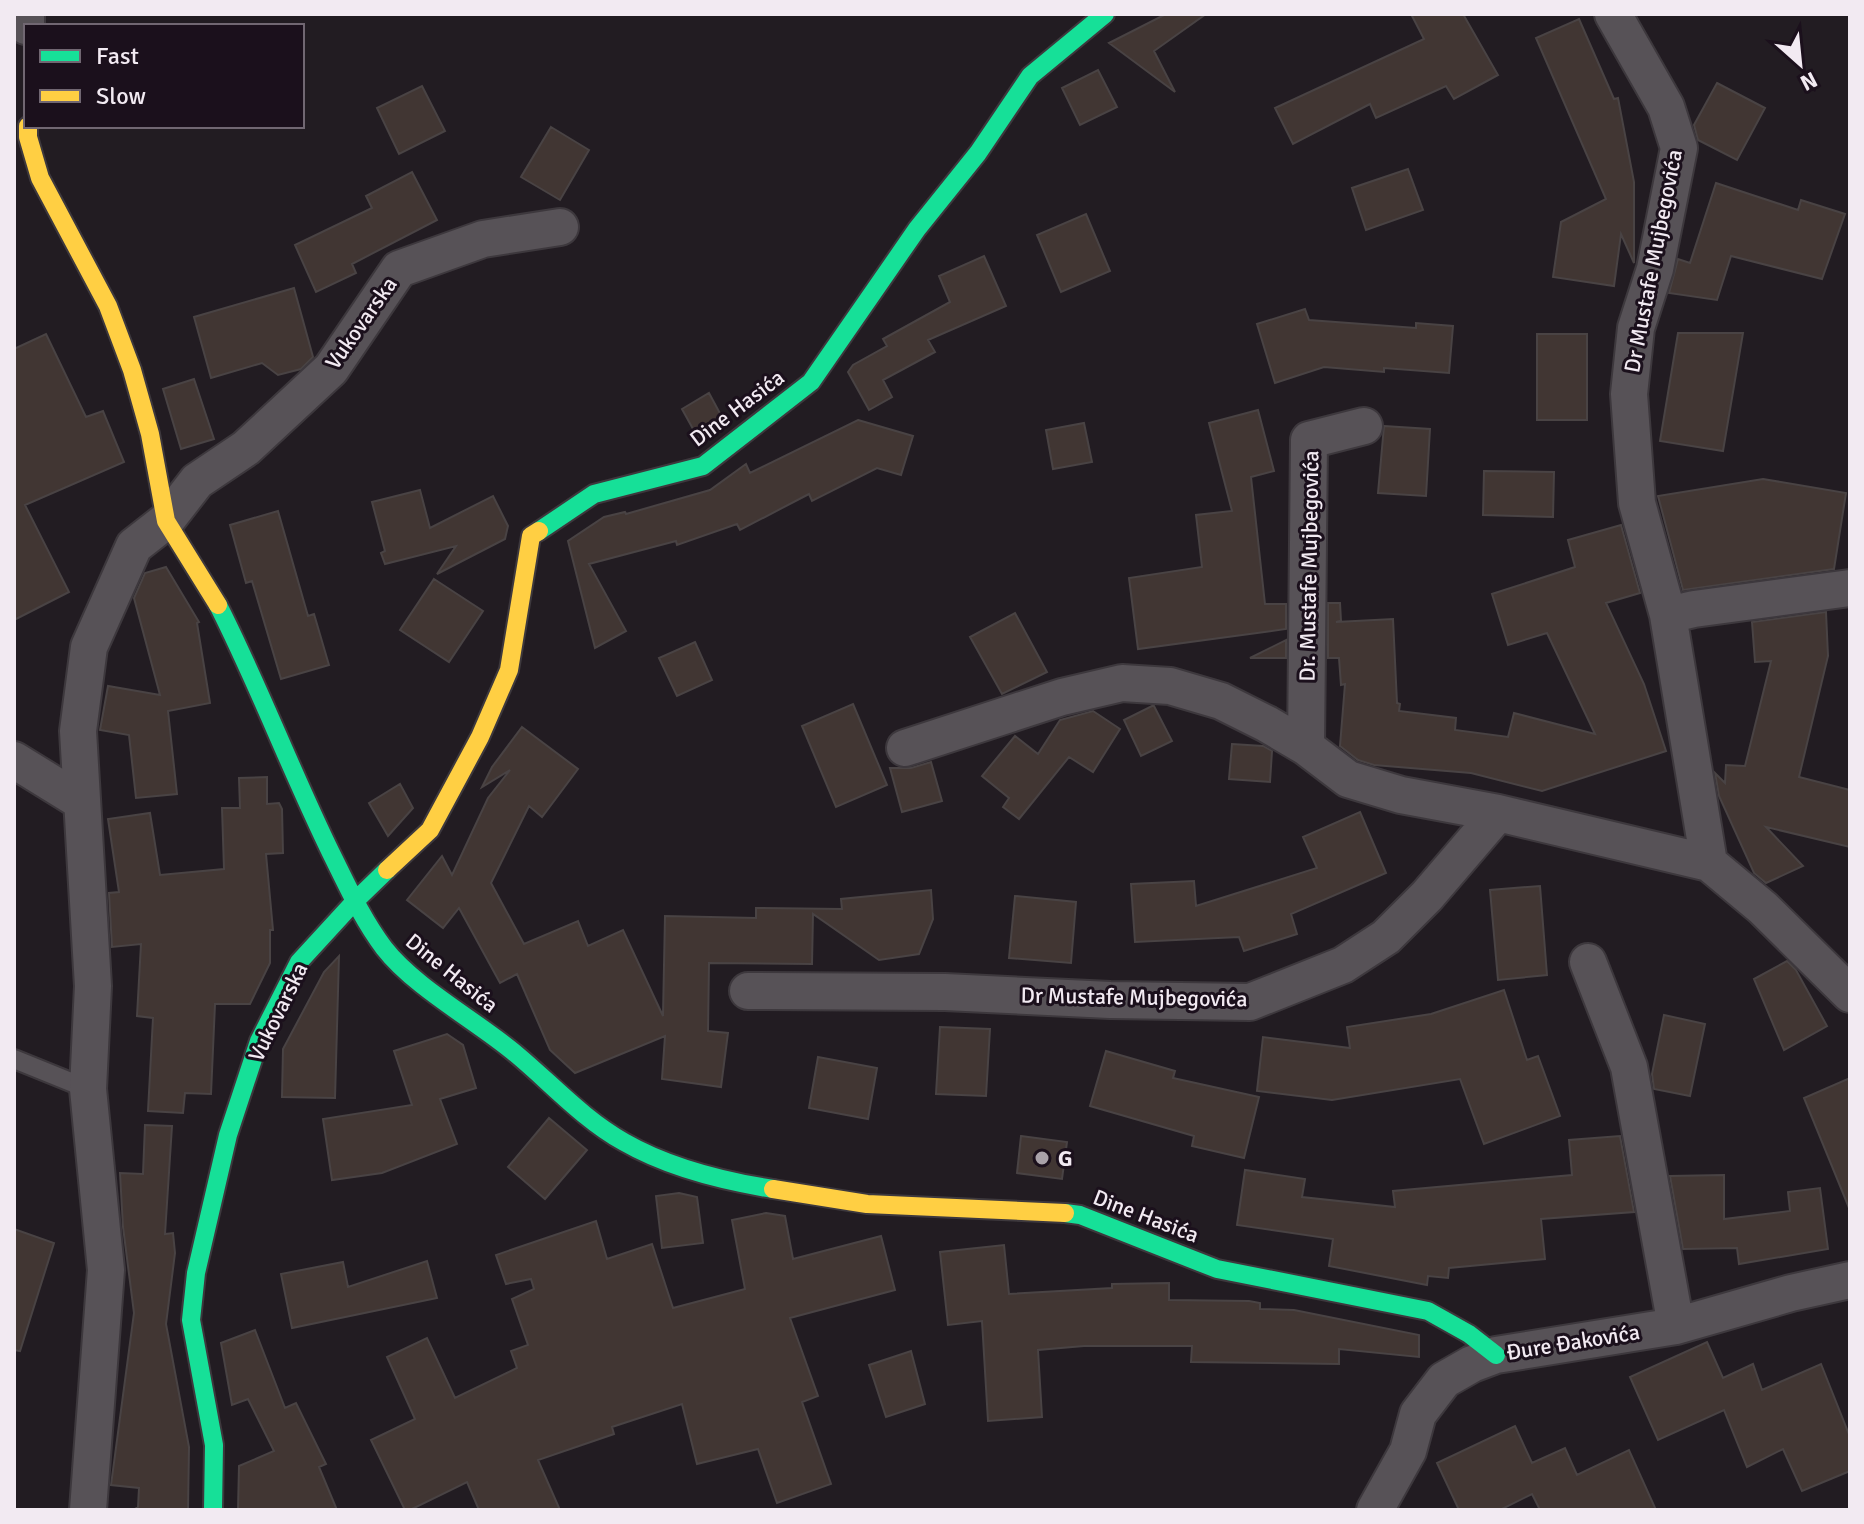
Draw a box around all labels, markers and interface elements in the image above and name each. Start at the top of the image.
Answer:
legend [24,24,304,128]
north arrow [1760,24,1840,104]
text: Fast [96,41,139,71]
text: N [1796,66,1822,97]
text: Slow [96,81,146,111]
street label: Dr Mustafe Mujbegovića [1618,147,1688,375]
street label: Vukovarska [319,271,403,375]
street label: Dine Hasića [684,364,790,452]
street label: Dr. Mustafe Mujbegovića [1293,450,1325,682]
street label: Dine Hasića [400,928,504,1018]
street label: Vukovarska [242,958,314,1066]
street label: Dr Mustafe Mujbegovića [1020,982,1248,1012]
place label: G [1058,1145,1072,1172]
marker: G [1033,1149,1051,1167]
street label: Dine Hasića [1089,1183,1203,1249]
street label: Đure Đakovića [1504,1318,1642,1366]

